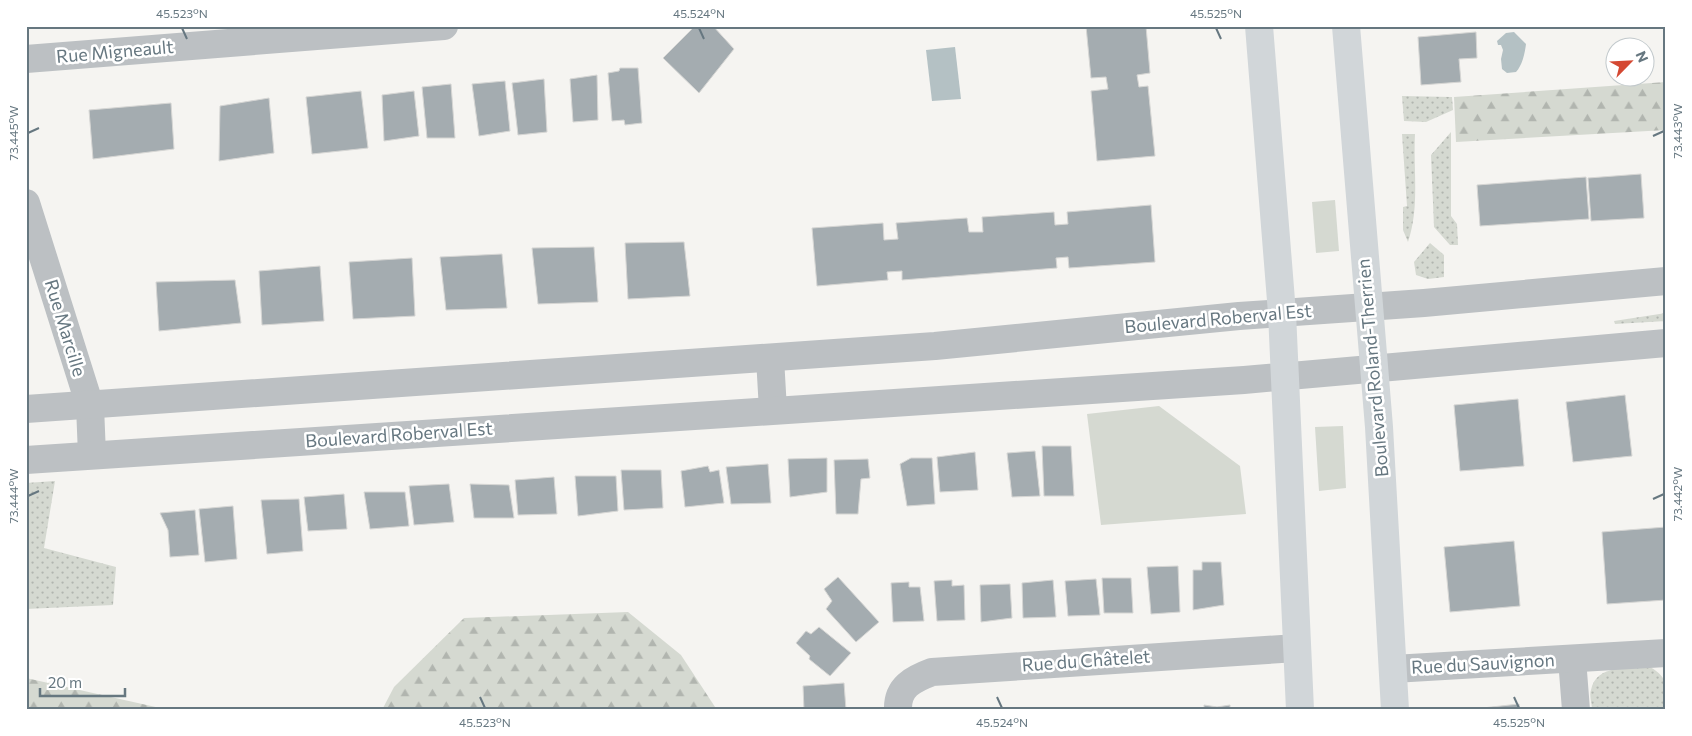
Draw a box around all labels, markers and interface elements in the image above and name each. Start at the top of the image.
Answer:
text: 45.523°N [156,6,208,20]
text: 45.524°N [673,6,725,20]
text: 45.525°N [1190,6,1242,20]
street label: Rue Migneault [55,35,175,67]
north arrow [1604,38,1654,88]
text: N [1632,48,1652,65]
text: 73.443°W [1670,104,1684,158]
text: 73.445°W [6,106,20,160]
street label: Boulevard Roland-Therrien [1351,258,1393,478]
street label: Rue Marcille [41,276,91,379]
street label: Boulevard Roberval Est [1123,299,1312,337]
street label: Boulevard Roberval Est [305,416,493,452]
text: 73.442°W [1670,467,1684,521]
text: 73.444°W [6,468,20,524]
street label: Rue du Châtelet [1021,645,1151,675]
street label: Rue du Sauvignon [1411,648,1555,678]
scale bar [40,666,125,698]
text: 20 m [48,673,82,691]
text: 45.523°N [459,715,511,729]
text: 45.524°N [976,715,1028,729]
text: 45.525°N [1493,715,1545,729]

